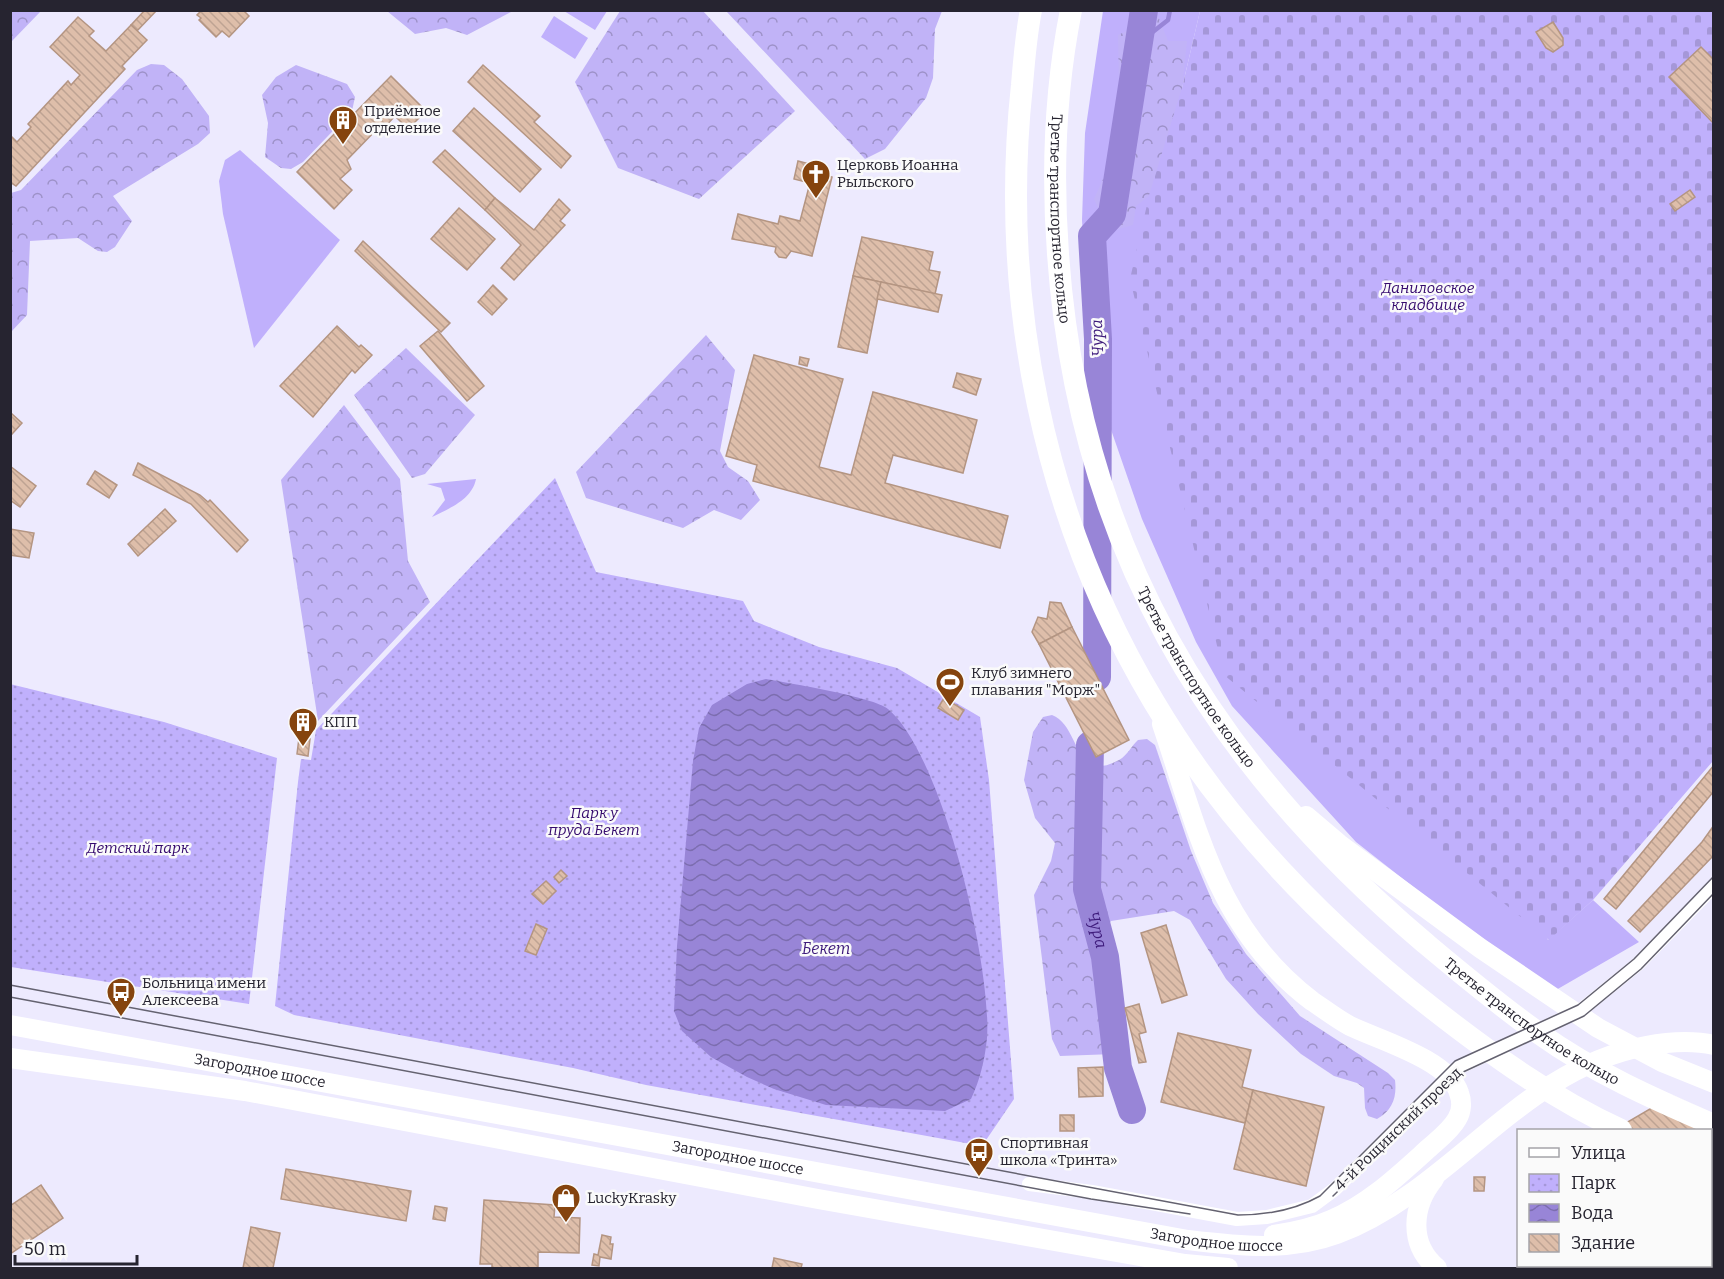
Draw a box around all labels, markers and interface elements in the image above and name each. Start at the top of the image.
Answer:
place label: Приёмное отделение [364,102,441,137]
building icon: Приёмное отделение [327,104,359,146]
street label: Третье транспортное кольцо [1046,114,1074,325]
place label: Церковь Иоанна Рыльского [837,156,958,191]
church icon: Церковь Иоанна Рыльского [800,158,832,200]
park label: Даниловское кладбище [1381,279,1475,314]
water label: Чура [1087,319,1107,357]
street label: Третье транспортное кольцо [1134,584,1259,771]
place label: Клуб зимнего плавания "Морж" [971,664,1100,699]
sports icon: Клуб зимнего плавания "Морж" [934,666,966,708]
building icon: КПП [287,706,319,748]
place label: КПП [324,713,357,731]
park label: Парк у пруда Бекет [547,804,640,839]
park label: Детский парк [86,839,190,857]
water label: Чура [1084,909,1112,950]
water label: Бекет [802,939,850,958]
street label: Третье транспортное кольцо [1441,954,1622,1089]
place label: Больница имени Алексеева [142,974,266,1009]
bus stop icon: Больница имени Алексеева [105,976,137,1018]
street label: Загородное шоссе [193,1050,327,1091]
street label: 4-й Рощинский проезд [1331,1064,1465,1194]
legend [1517,1129,1712,1267]
place label: Спортивная школа «Тринта» [1000,1134,1118,1169]
bus stop icon: Спортивная школа «Тринта» [963,1136,995,1178]
street label: Загородное шоссе [671,1137,805,1179]
text: Улица [1571,1142,1626,1164]
text: Парк [1571,1172,1616,1194]
shop icon: LuckyKrasky [550,1182,582,1224]
place label: LuckyKrasky [587,1189,676,1207]
text: Вода [1571,1202,1613,1224]
street label: Загородное шоссе [1149,1224,1283,1255]
scale bar [15,1228,136,1266]
text: Здание [1571,1232,1635,1254]
text: 50 m [24,1238,66,1260]

